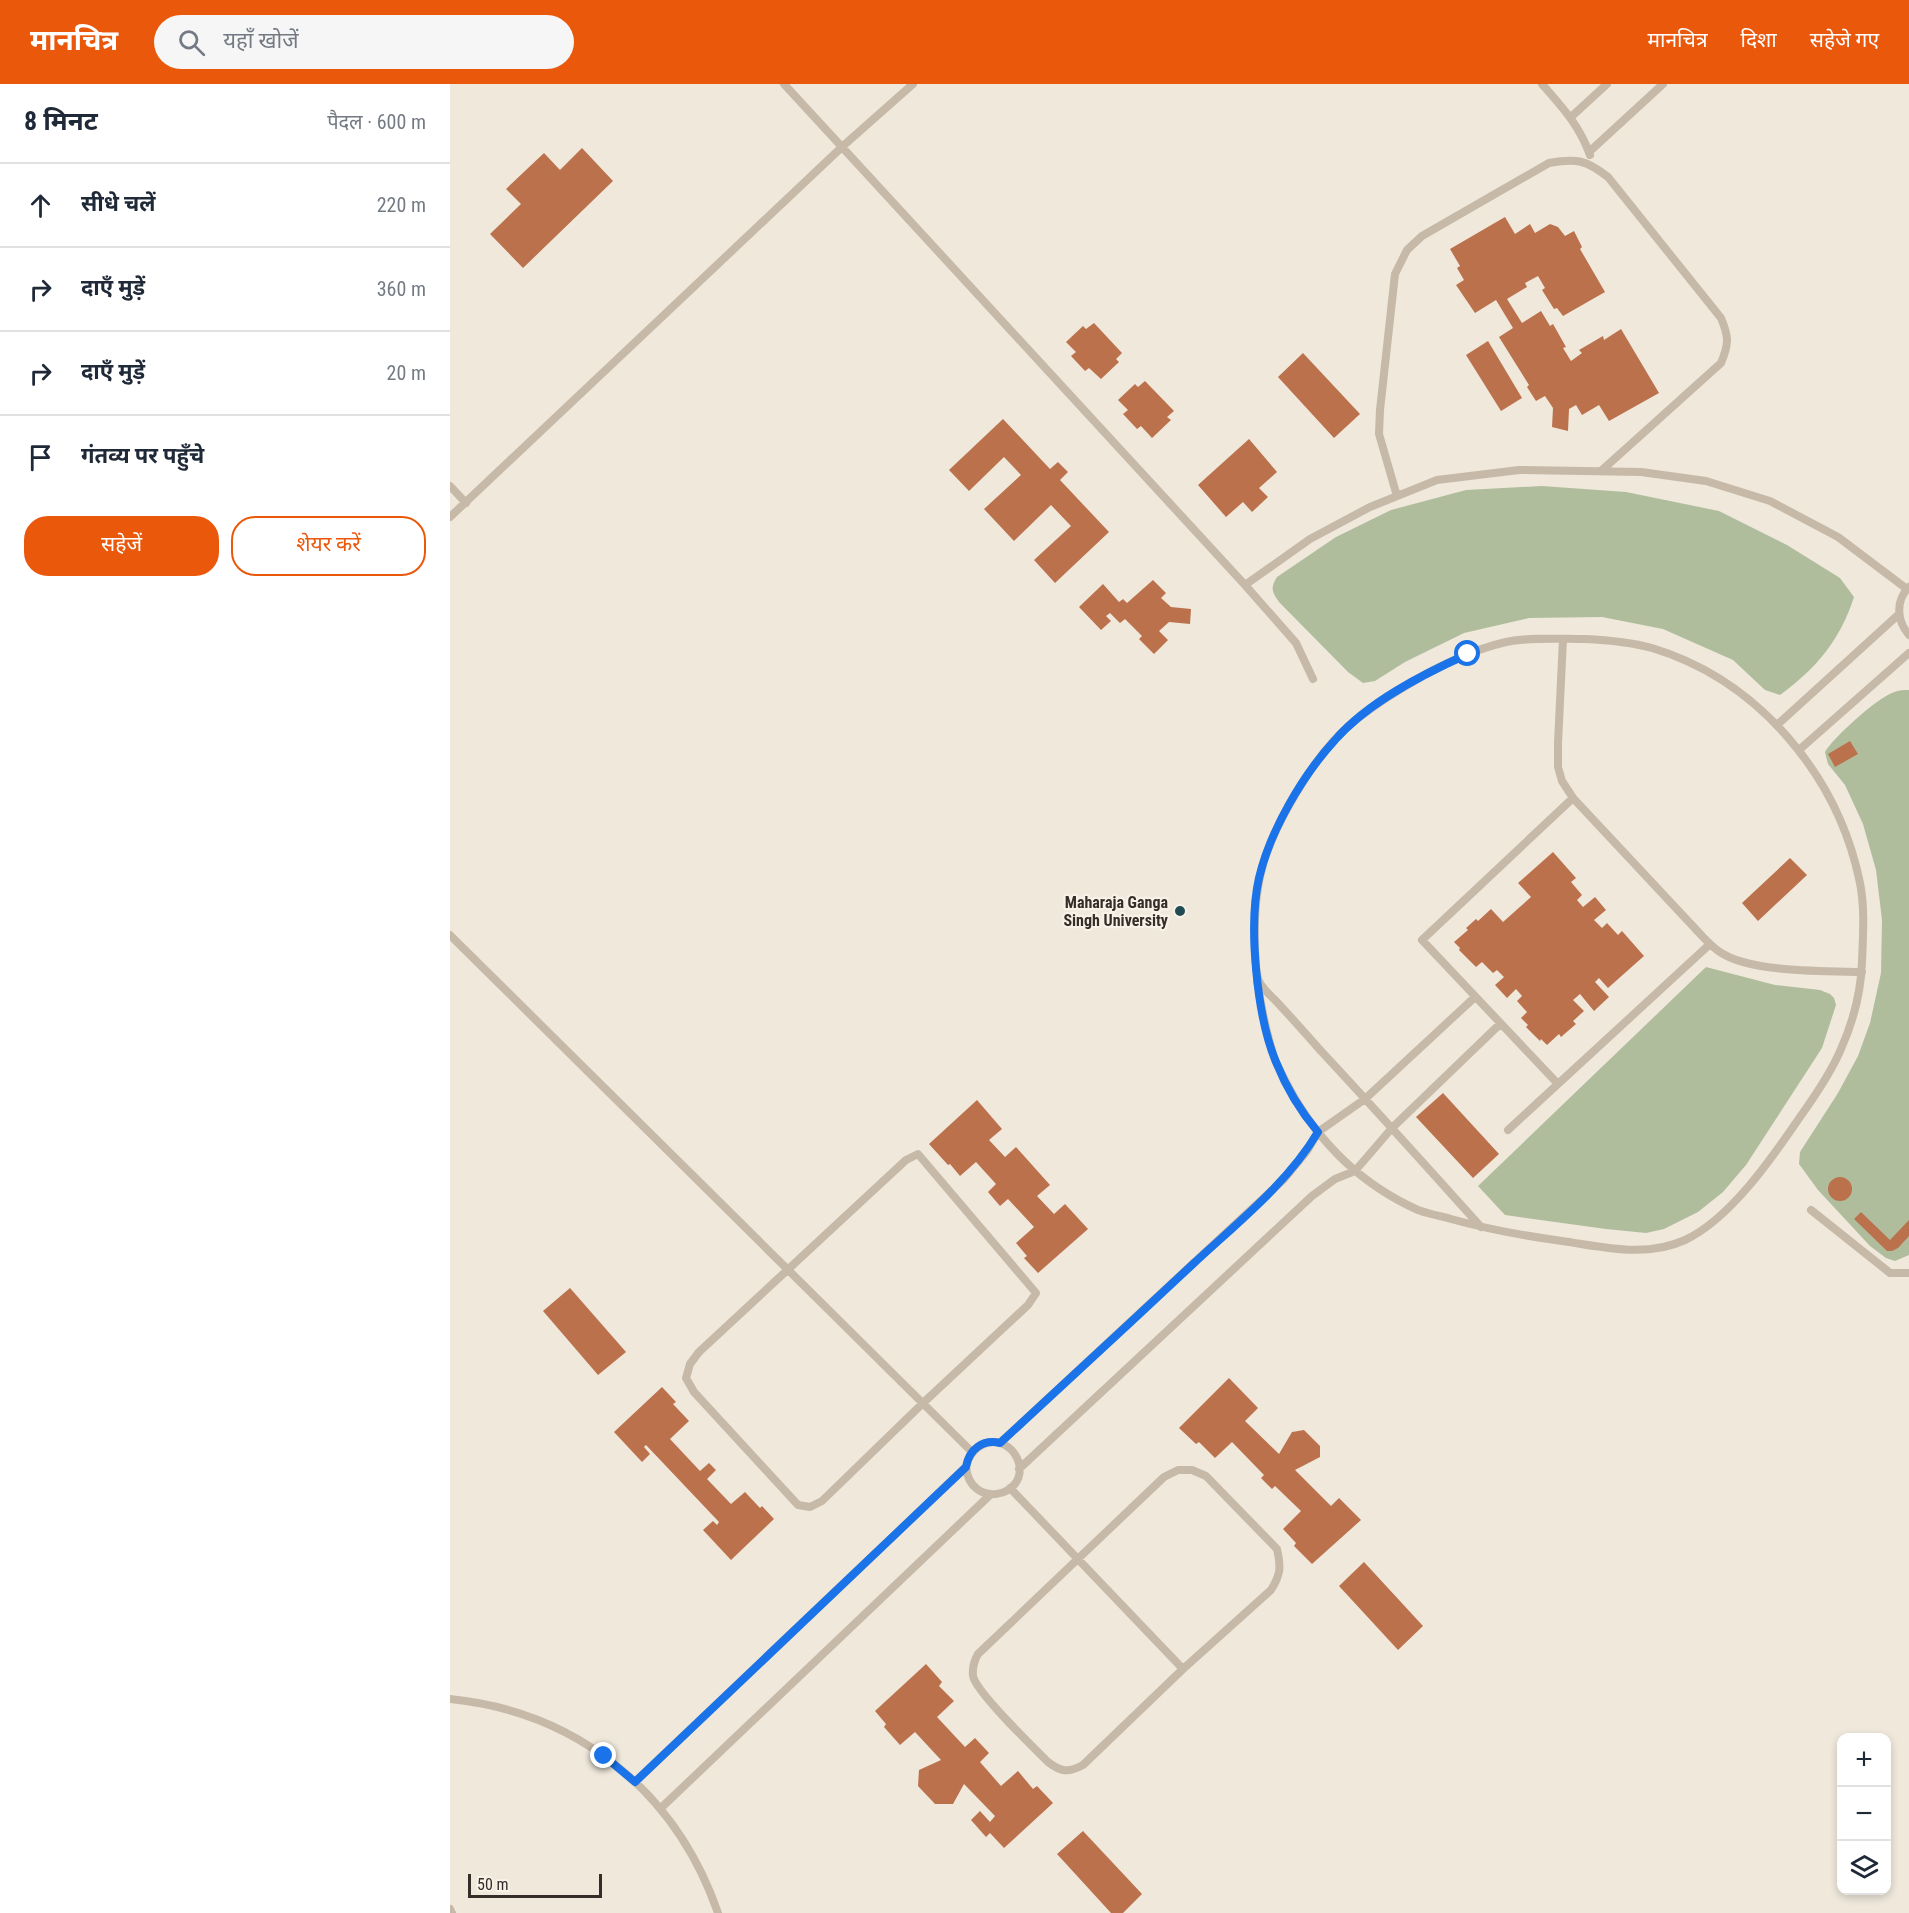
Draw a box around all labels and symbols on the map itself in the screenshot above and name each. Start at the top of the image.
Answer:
route start [1454,640,1480,666]
place label: Maharaja Ganga Singh University [1063,893,1168,930]
marker: Maharaja Ganga Singh University [1173,904,1187,918]
route end [590,1742,616,1768]
scale bar [468,1871,602,1898]

